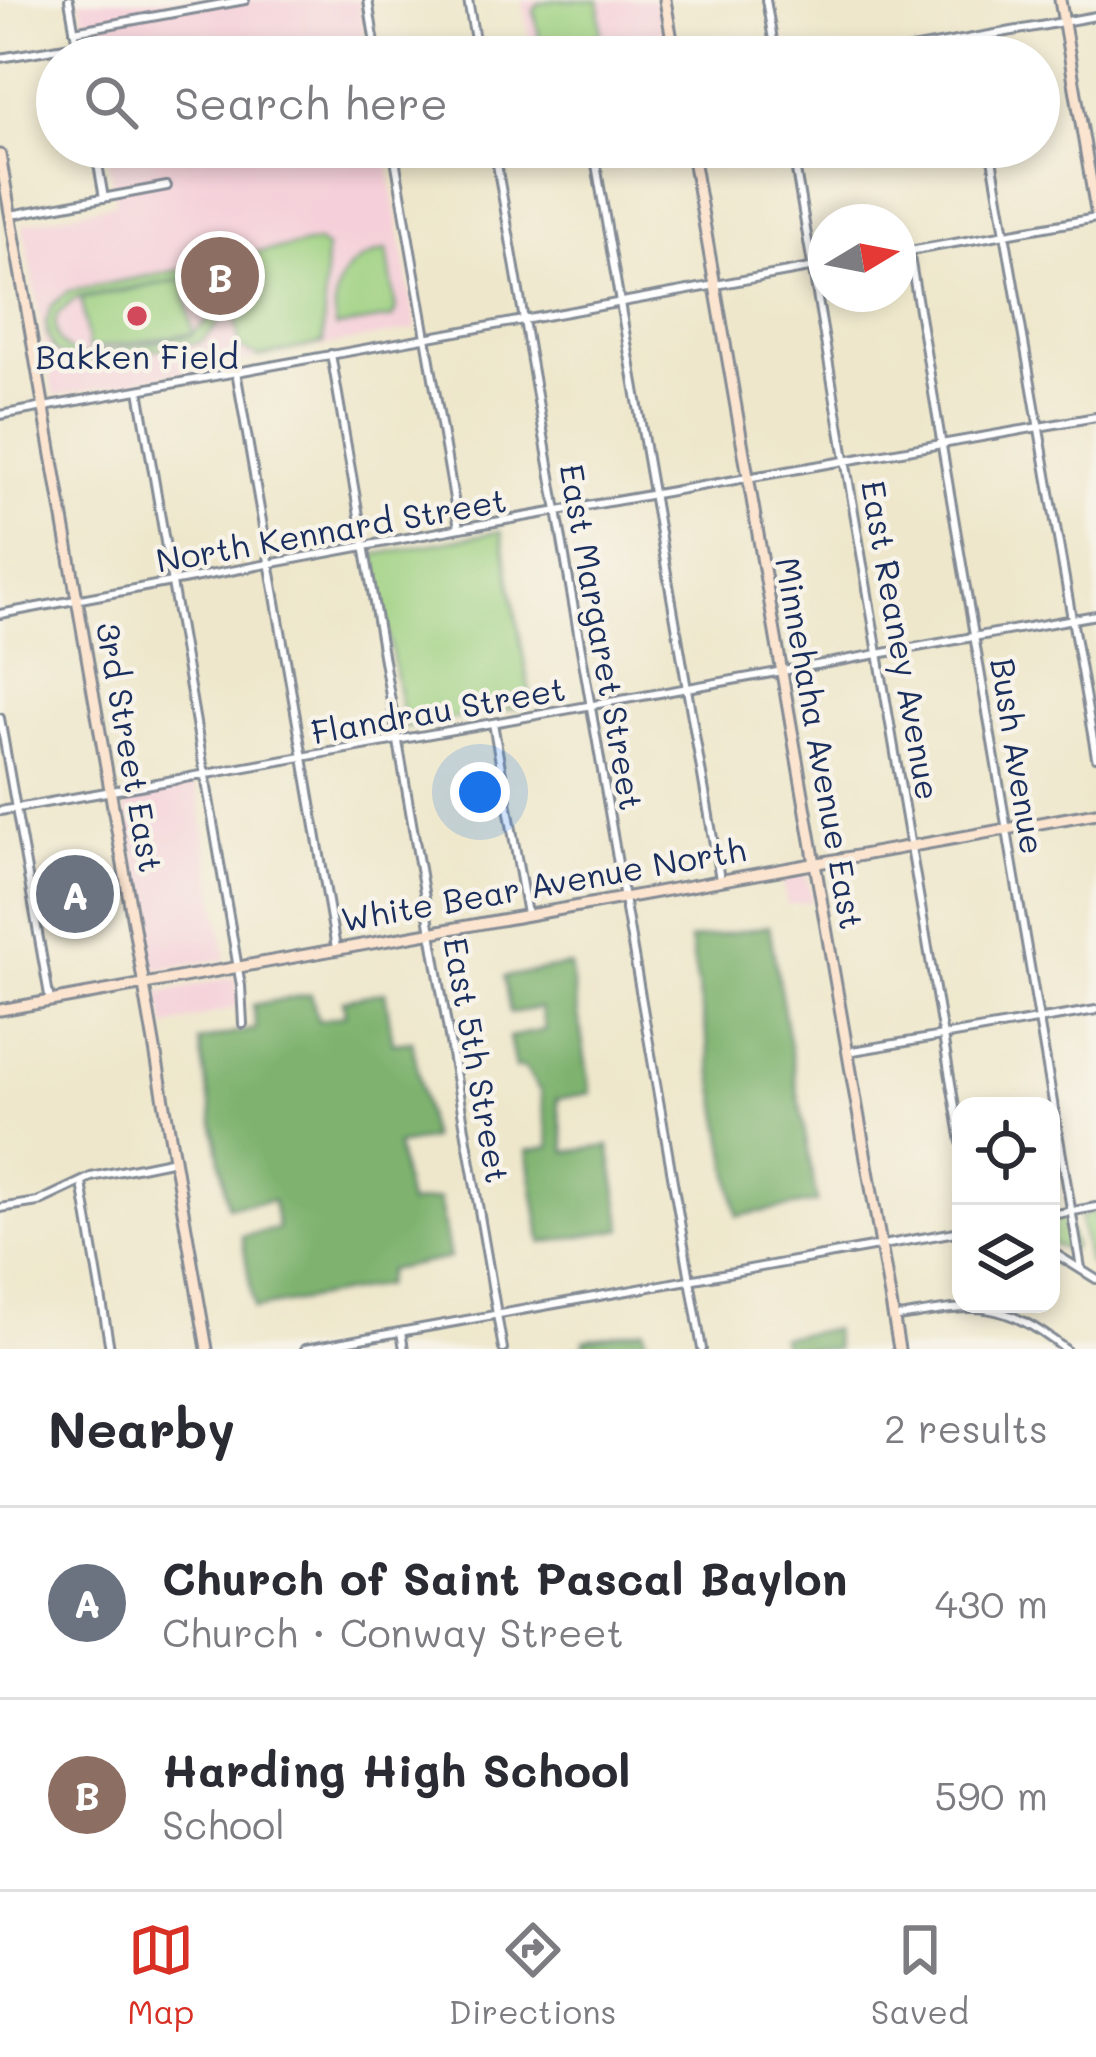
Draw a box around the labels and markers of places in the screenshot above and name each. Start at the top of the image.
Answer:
pin: B [181,231,259,321]
marker: Bakken Field [124,303,150,329]
place label: Bakken Field [35,334,239,377]
pin: A [36,849,114,939]

